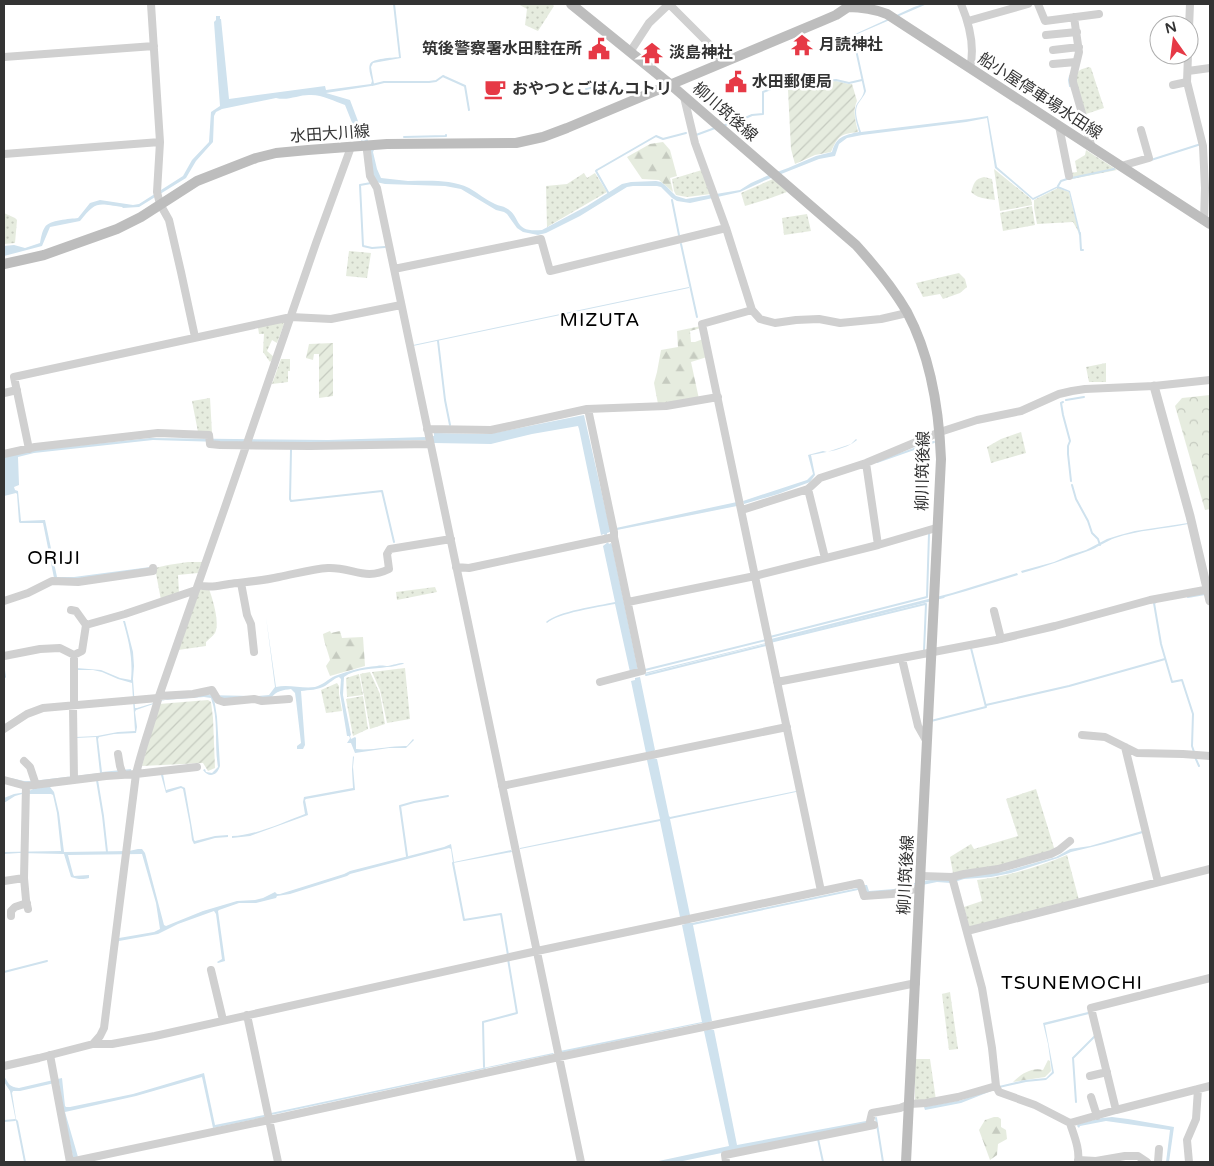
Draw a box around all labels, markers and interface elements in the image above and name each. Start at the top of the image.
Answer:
north arrow [1149,15,1199,65]
text: N [1163,18,1178,37]
temple icon: 月読神社 [789,32,815,58]
place label: 月読神社 [819,35,883,55]
public building icon: 筑後警察署水田駐在所 [586,36,612,62]
place label: 筑後警察署水田駐在所 [422,39,582,59]
temple icon: 淡島神社 [639,40,665,66]
place label: 淡島神社 [669,43,733,63]
street label: 船小屋停車場水田線 [974,48,1106,144]
public building icon: 水田郵便局 [723,69,749,95]
place label: 水田郵便局 [752,72,832,92]
cafe icon: おやつとごはんコトリ [482,76,508,102]
street label: 柳川筑後線 [688,78,762,146]
place label: おやつとごはんコトリ [512,79,672,99]
street label: 水田大川線 [289,121,371,147]
district label: MIZUTA [560,309,640,331]
street label: 柳川筑後線 [912,431,934,511]
district label: ORIJI [27,547,81,569]
street label: 柳川筑後線 [894,835,918,915]
district label: TSUNEMOCHI [1001,972,1143,994]

